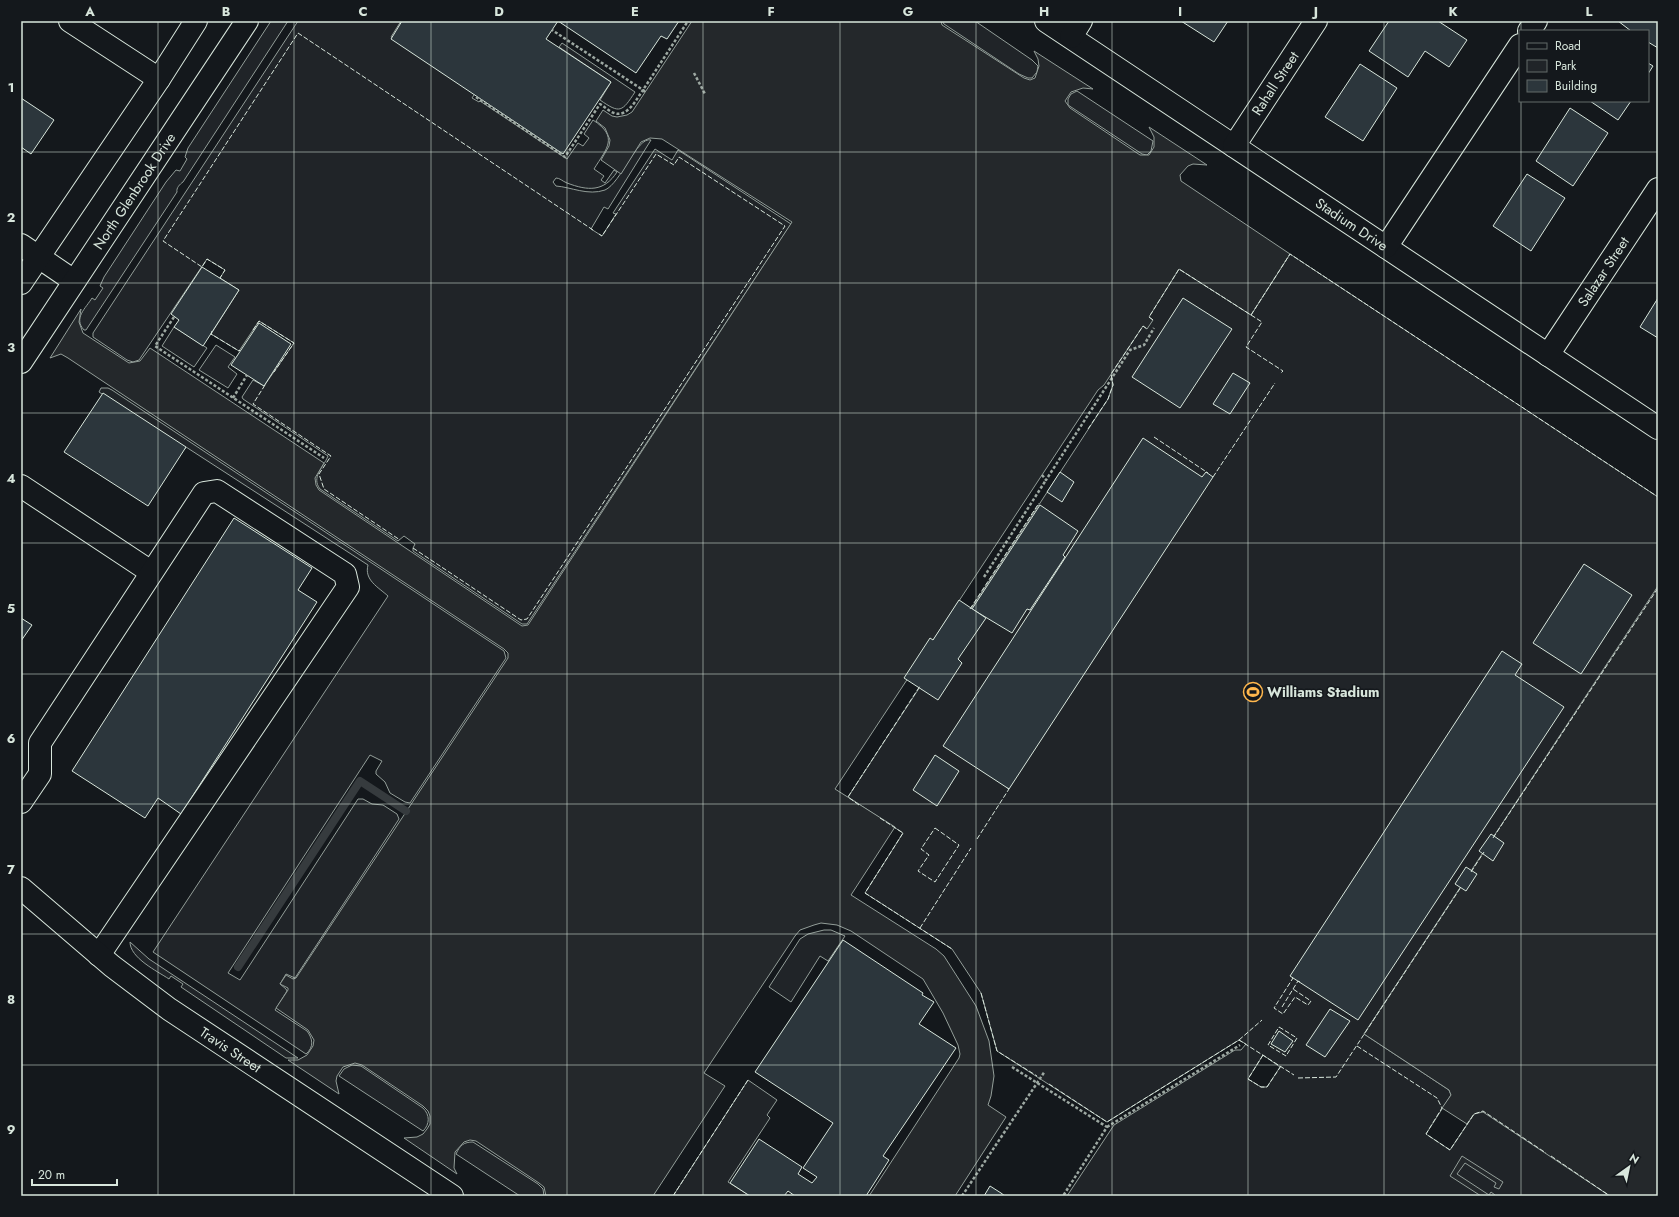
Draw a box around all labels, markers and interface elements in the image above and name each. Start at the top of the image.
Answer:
text: A [84,2,95,21]
text: B [222,2,231,21]
text: C [358,2,368,21]
text: D [494,2,504,21]
text: E [631,2,639,21]
text: F [767,2,775,21]
text: G [903,2,914,21]
text: H [1039,2,1049,21]
text: I [1178,2,1182,21]
text: J [1311,2,1318,21]
text: K [1448,2,1458,21]
text: L [1586,2,1593,21]
legend [1519,30,1649,102]
text: Road [1555,37,1581,55]
street label: Rahall Street [1247,47,1304,119]
text: Park [1555,57,1577,75]
text: Building [1555,77,1597,95]
text: 1 [8,78,14,97]
street label: North Glenbrook Drive [88,129,180,253]
street label: Stadium Drive [1311,193,1392,256]
text: 2 [7,208,15,227]
street label: Salazar Street [1573,232,1634,311]
text: 3 [7,338,15,357]
text: 4 [6,469,16,488]
text: 5 [7,599,15,618]
sports icon: Williams Stadium [1242,681,1264,703]
place label: Williams Stadium [1267,682,1380,702]
text: 6 [7,729,16,748]
text: 7 [7,860,15,879]
text: 8 [7,990,15,1009]
street label: Travis Street [196,1022,266,1078]
text: 9 [7,1120,16,1139]
north arrow [1609,1147,1649,1187]
text: N [1626,1150,1642,1168]
scale bar [32,1161,117,1187]
text: 20 m [38,1166,65,1184]

